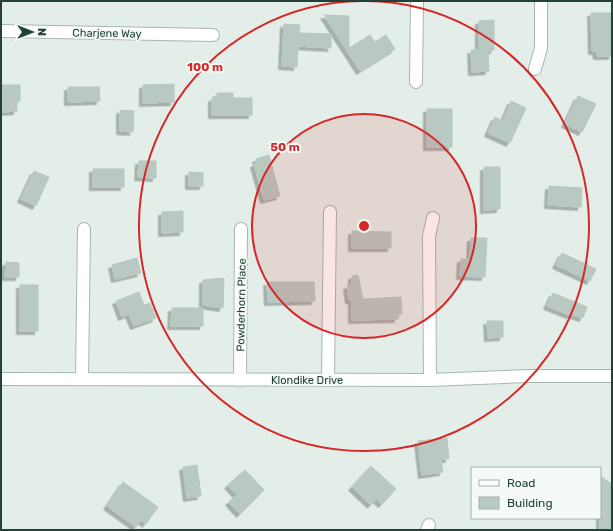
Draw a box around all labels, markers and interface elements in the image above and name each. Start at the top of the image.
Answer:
north arrow [12,12,52,52]
street label: Charjene Way [72,26,142,41]
text: N [35,28,48,36]
text: 100 m [187,60,223,74]
text: 50 m [270,140,300,154]
centre of rings [357,219,371,233]
street label: Powderhorn Place [234,258,249,352]
street label: Klondike Drive [271,374,343,387]
legend [471,467,601,519]
text: Road [507,476,535,490]
text: Building [507,496,553,510]

